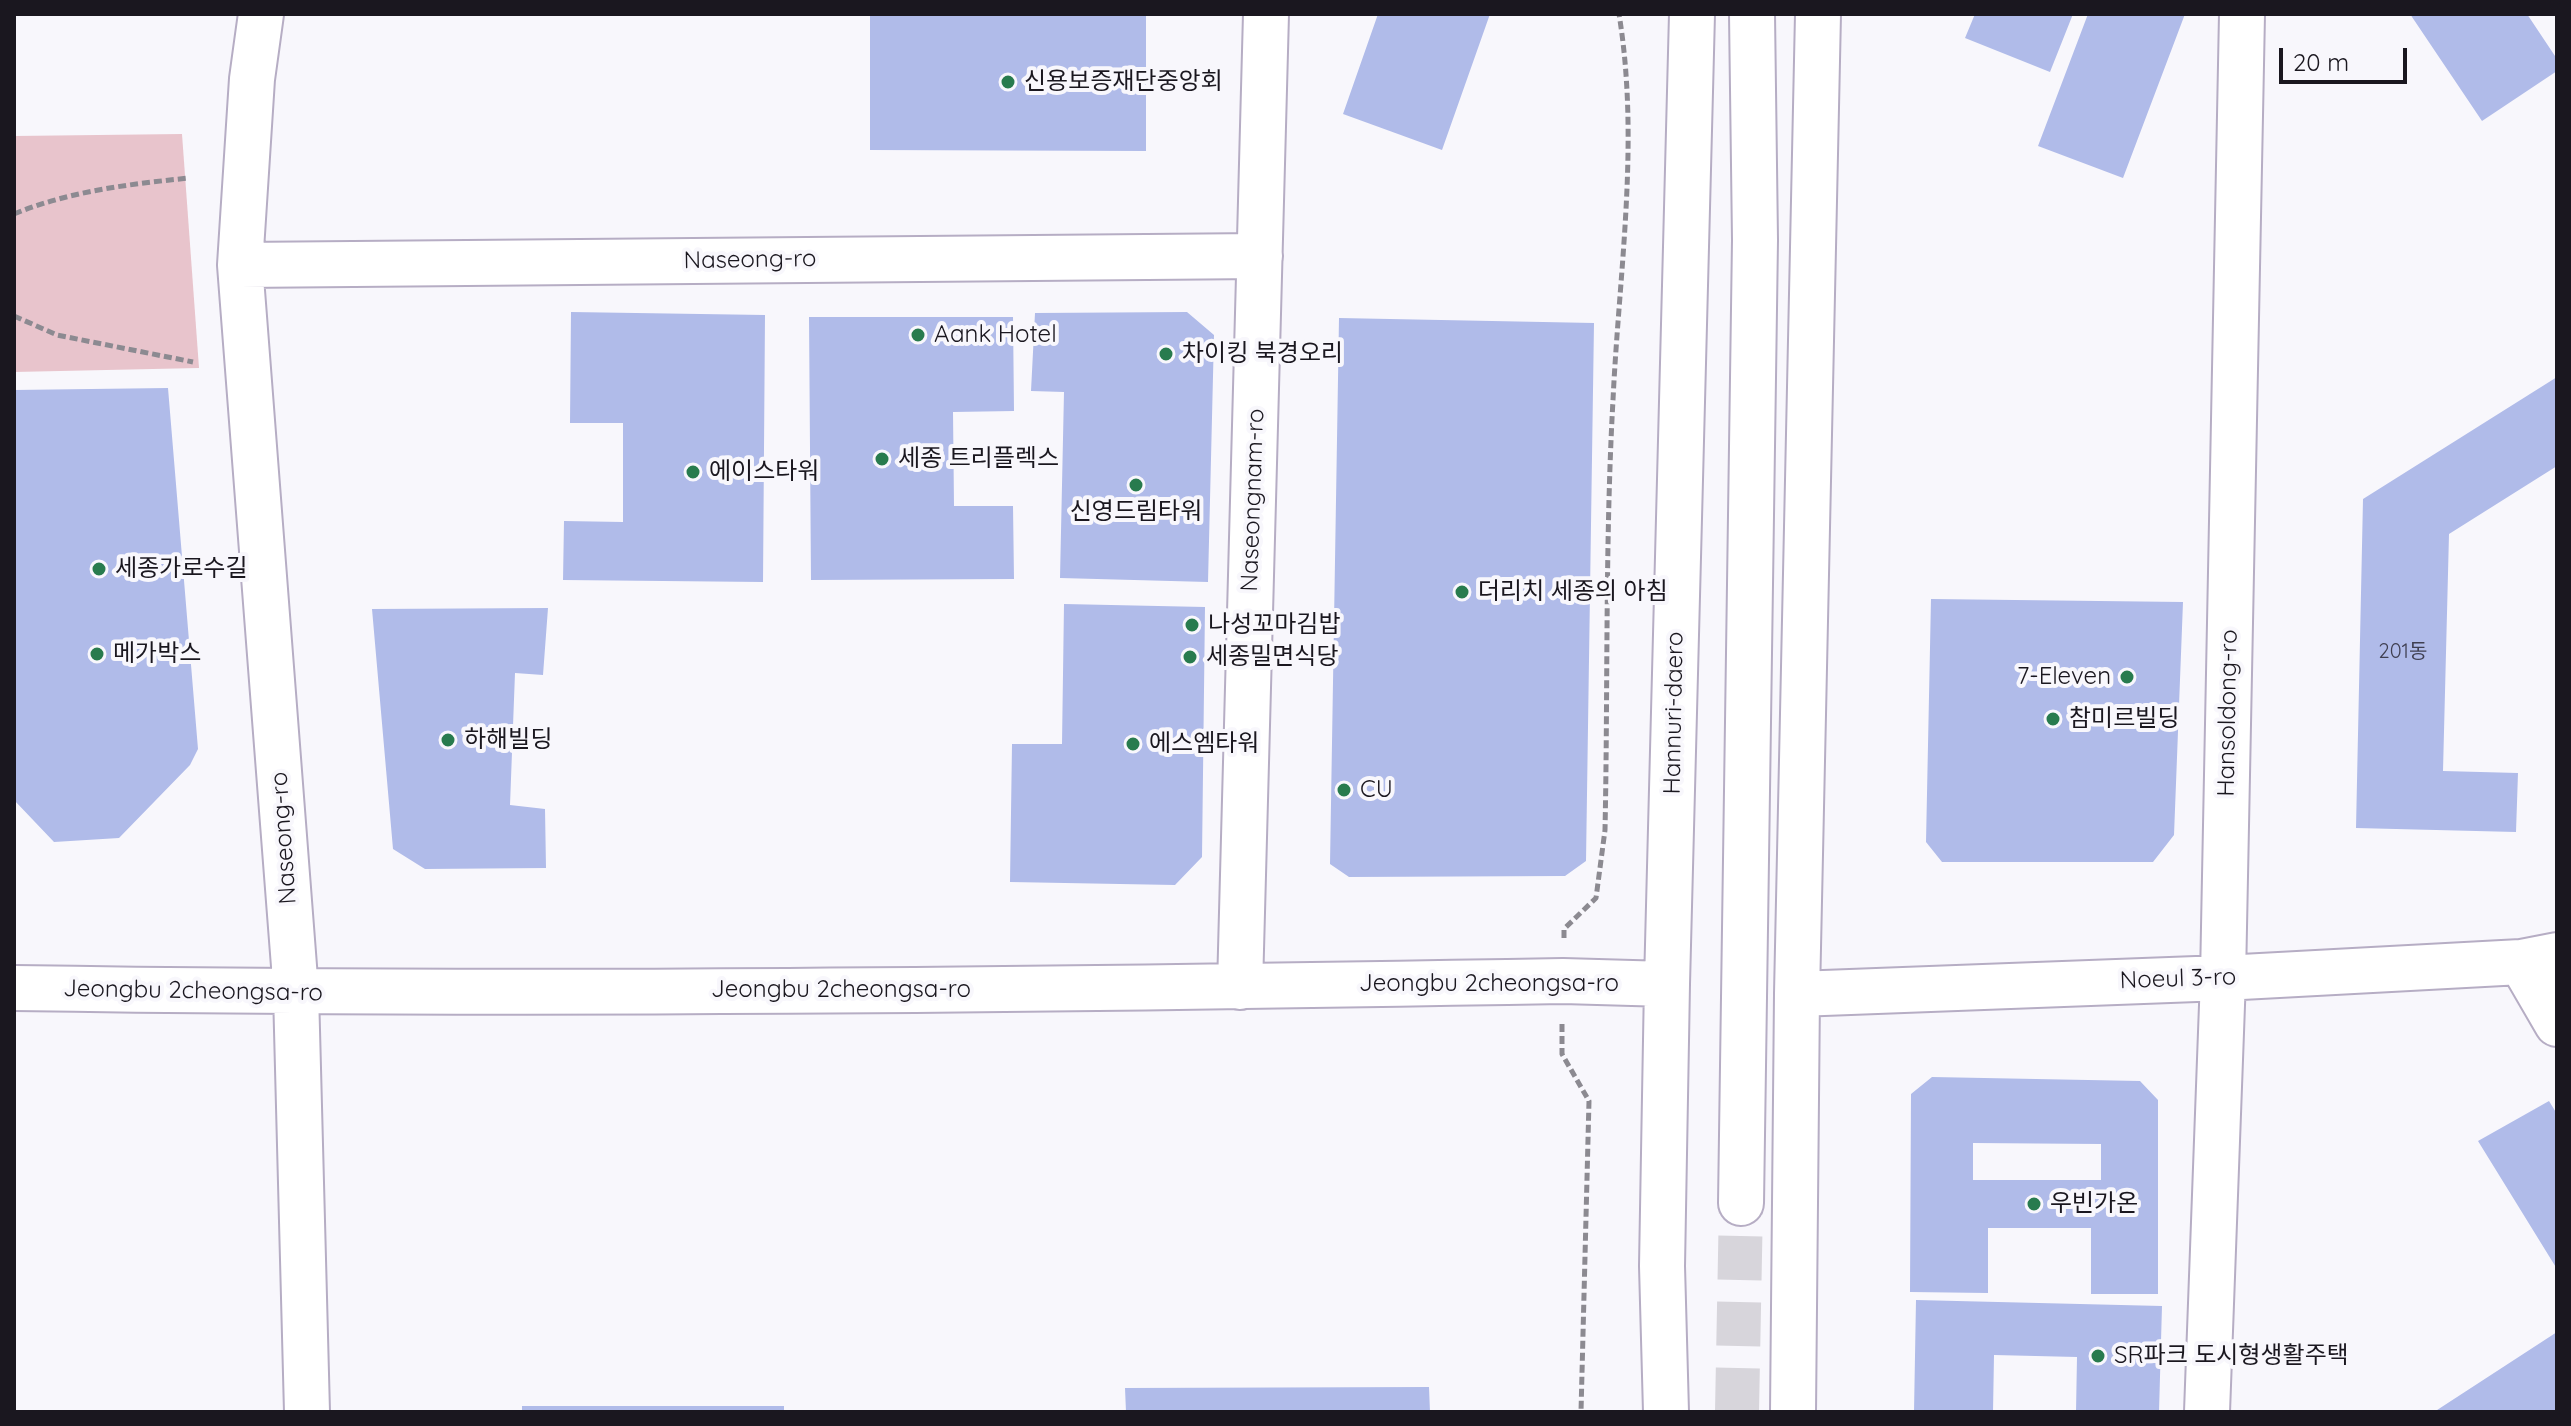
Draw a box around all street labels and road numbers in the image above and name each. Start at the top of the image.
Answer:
street label: Naseong-ro [683,244,817,276]
street label: Naseongnam-ro [1235,408,1271,592]
street label: Hansoldong-ro [2212,629,2244,797]
street label: Hannuri-daero [1658,631,1690,795]
street label: Naseong-ro [265,771,303,905]
street label: Noeul 3-ro [2119,963,2237,995]
street label: Jeongbu 2cheongsa-ro [1359,970,1619,998]
street label: Jeongbu 2cheongsa-ro [63,974,323,1008]
street label: Jeongbu 2cheongsa-ro [711,976,971,1004]

